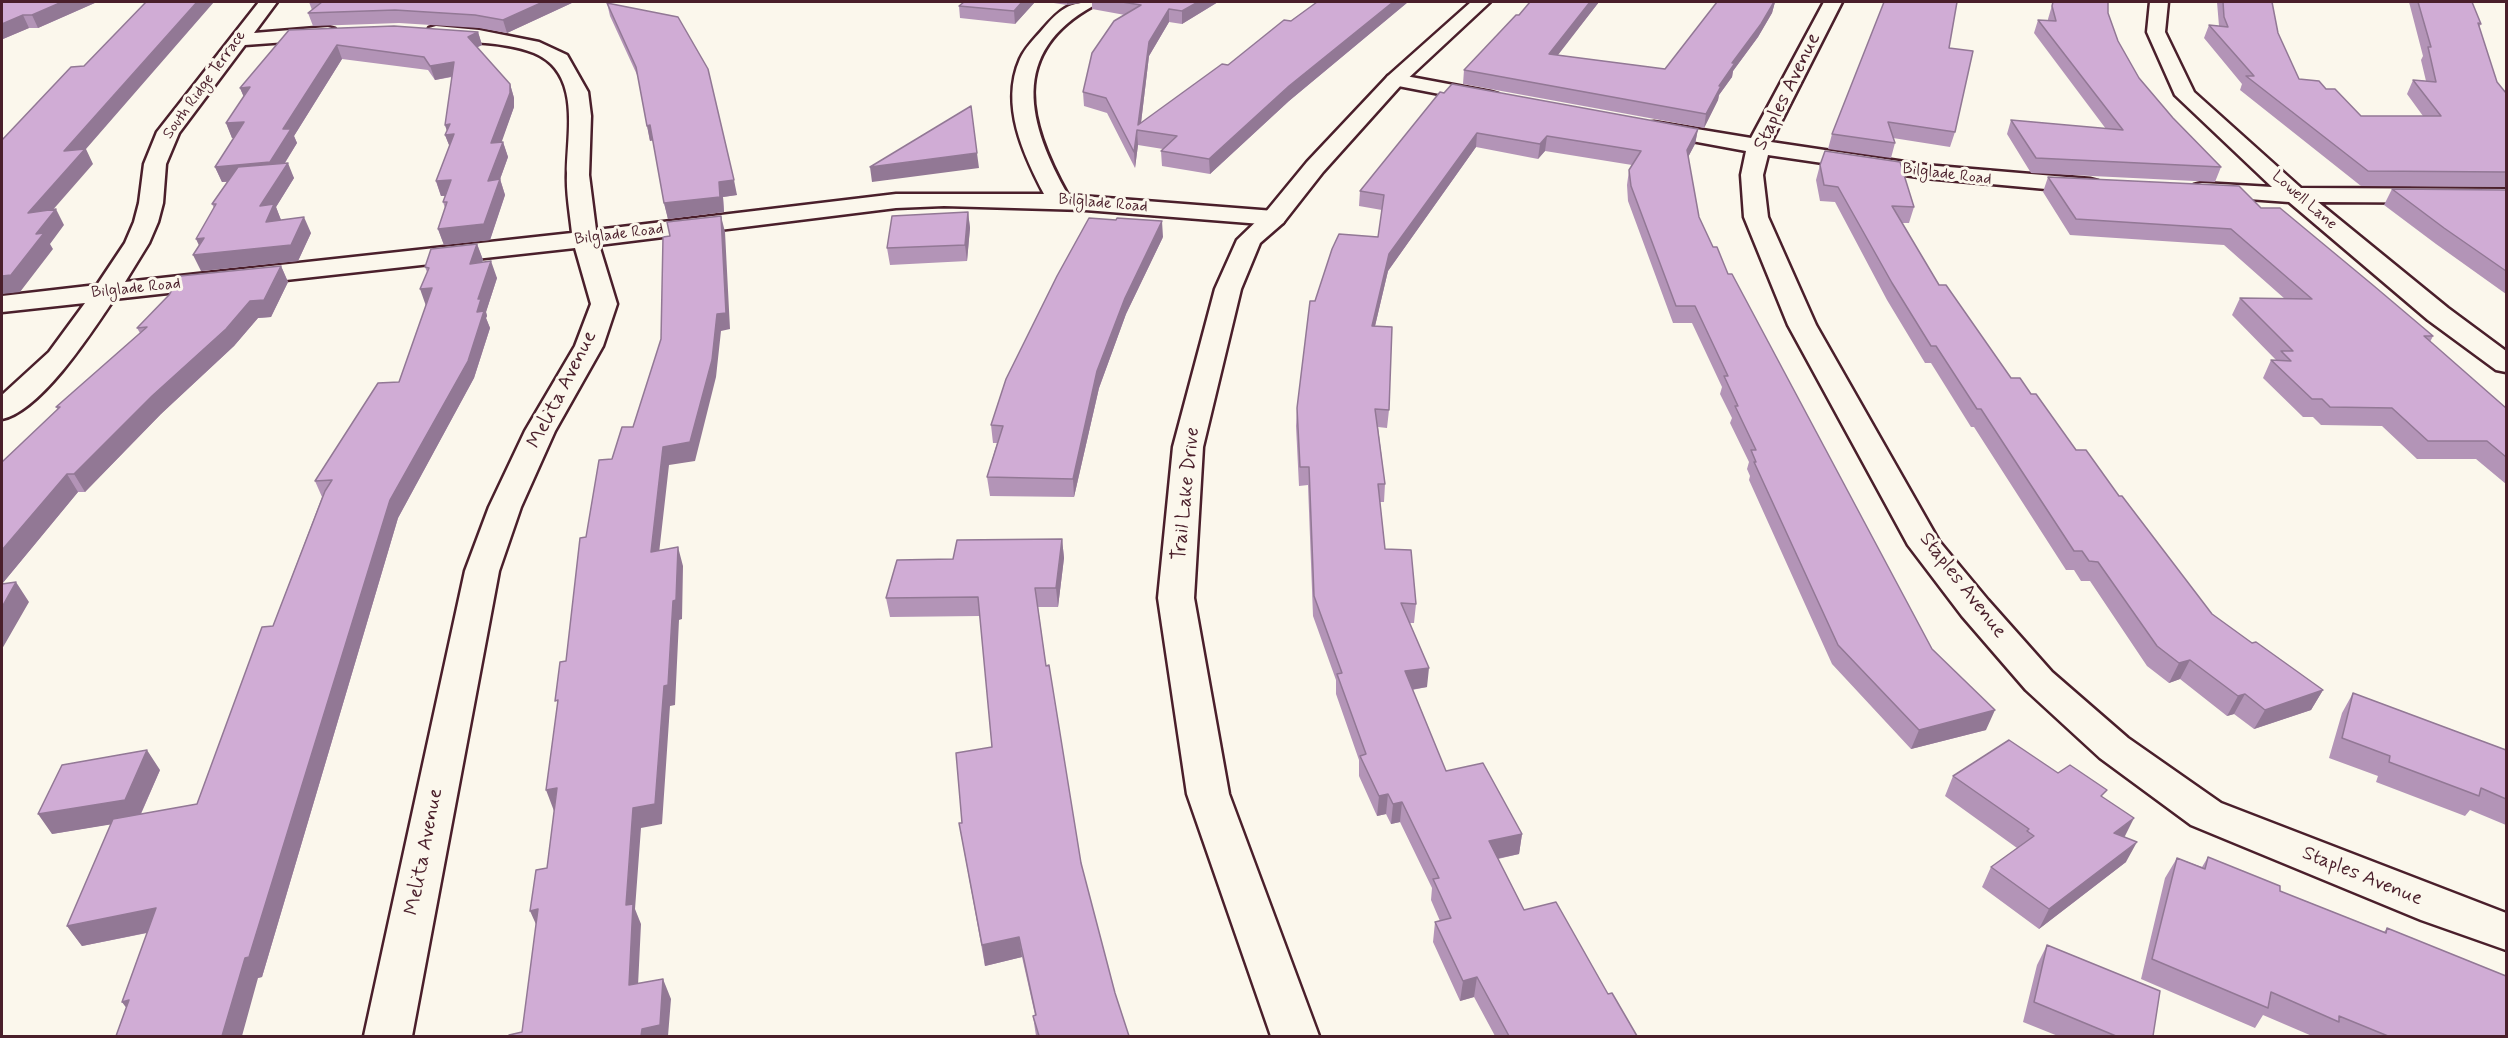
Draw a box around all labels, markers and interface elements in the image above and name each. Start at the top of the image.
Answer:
street label: South Ridge Terrace [159,27,251,143]
street label: Staples Avenue [1749,29,1827,155]
street label: Bilglade Road [1901,160,1993,190]
street label: Lowell Lane [2267,167,2341,235]
street label: Bilglade Road [1058,191,1148,217]
street label: Bilglade Road [573,220,665,250]
street label: Bilglade Road [90,275,182,303]
street label: Melita Avenue [523,327,603,453]
street label: Trail Lake Drive [1168,426,1206,562]
street label: Staples Avenue [1913,528,2011,644]
street label: Melita Avenue [401,787,449,917]
street label: Staples Avenue [2298,842,2426,912]

